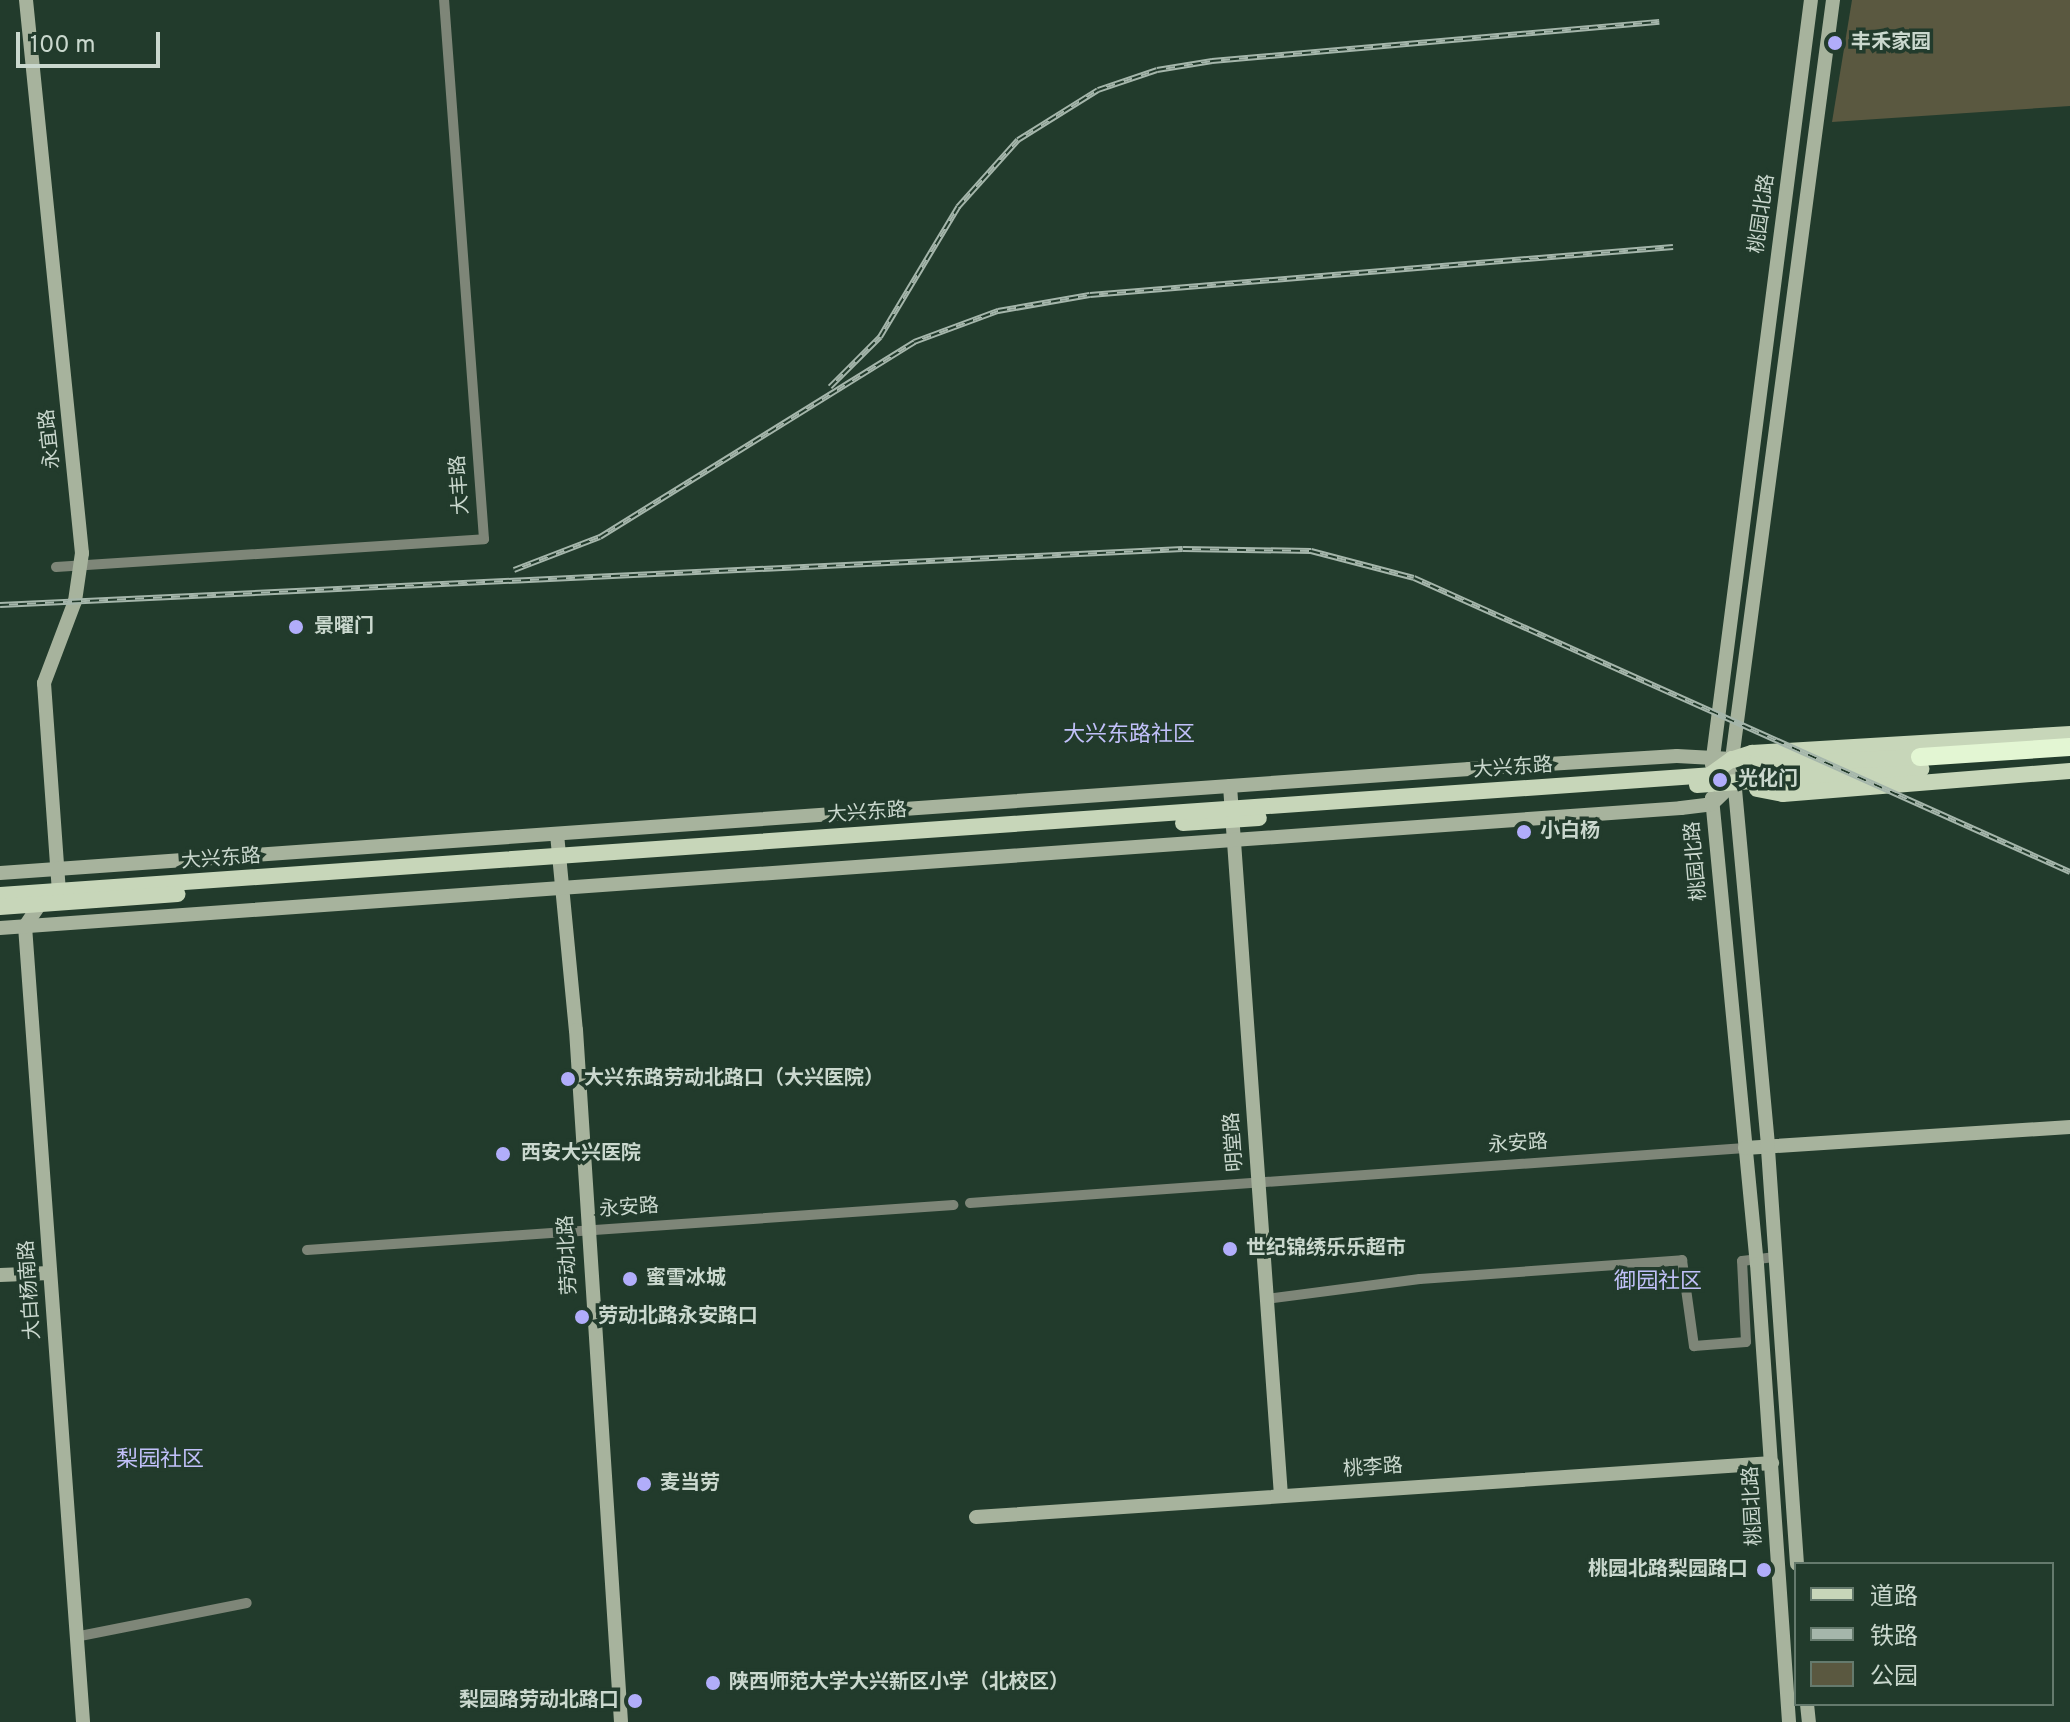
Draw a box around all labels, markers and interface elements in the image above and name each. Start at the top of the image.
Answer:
scale bar [20,16,164,66]
text: 100 m [30,31,96,61]
place label: 丰禾家园 [1851,31,1931,55]
marker: 丰禾家园 [1826,34,1844,52]
street label: 桃园北路 [1746,173,1780,255]
street label: 永宜路 [36,408,66,470]
street label: 大丰路 [447,454,475,516]
place label: 景曜门 [314,615,374,639]
marker: 景曜门 [285,616,307,638]
district label: 大兴东路社区 [1063,723,1195,749]
street label: 大兴东路 [1472,754,1554,784]
place label: 光化门 [1738,768,1798,792]
marker: 光化门 [1709,769,1731,791]
street label: 大兴东路 [826,799,908,829]
place label: 小白杨 [1540,820,1600,844]
street label: 桃园北路 [1682,820,1712,902]
marker: 小白杨 [1515,823,1533,841]
street label: 大兴东路 [180,845,262,875]
place label: 大兴东路劳动北路口（大兴医院） [584,1067,884,1091]
marker: 大兴东路劳动北路口（大兴医院） [559,1070,577,1088]
street label: 明堂路 [1221,1111,1249,1173]
street label: 永安路 [1487,1131,1549,1159]
place label: 西安大兴医院 [521,1142,641,1166]
marker: 西安大兴医院 [492,1143,514,1165]
street label: 永安路 [598,1195,660,1223]
street label: 劳动北路 [555,1214,583,1296]
place label: 世纪锦绣乐乐超市 [1246,1237,1406,1261]
street label: 大白杨南路 [16,1239,46,1341]
marker: 世纪锦绣乐乐超市 [1221,1240,1239,1258]
place label: 蜜雪冰城 [646,1267,726,1291]
marker: 蜜雪冰城 [621,1270,639,1288]
district label: 御园社区 [1614,1270,1702,1296]
place label: 劳动北路永安路口 [598,1305,758,1329]
marker: 劳动北路永安路口 [573,1308,591,1326]
district label: 梨园社区 [116,1448,204,1474]
street label: 桃李路 [1342,1455,1404,1483]
street label: 桃园北路 [1740,1465,1768,1547]
place label: 麦当劳 [660,1472,720,1496]
marker: 麦当劳 [635,1475,653,1493]
place label: 桃园北路梨园路口 [1588,1558,1748,1582]
marker: 桃园北路梨园路口 [1755,1561,1773,1579]
legend [1794,1562,2054,1706]
text: 道路 [1870,1583,1918,1613]
text: 铁路 [1870,1623,1918,1653]
text: 公园 [1870,1663,1918,1693]
place label: 陕西师范大学大兴新区小学（北校区） [729,1671,1069,1695]
marker: 陕西师范大学大兴新区小学（北校区） [704,1674,722,1692]
place label: 梨园路劳动北路口 [459,1689,619,1713]
marker: 梨园路劳动北路口 [626,1692,644,1710]

